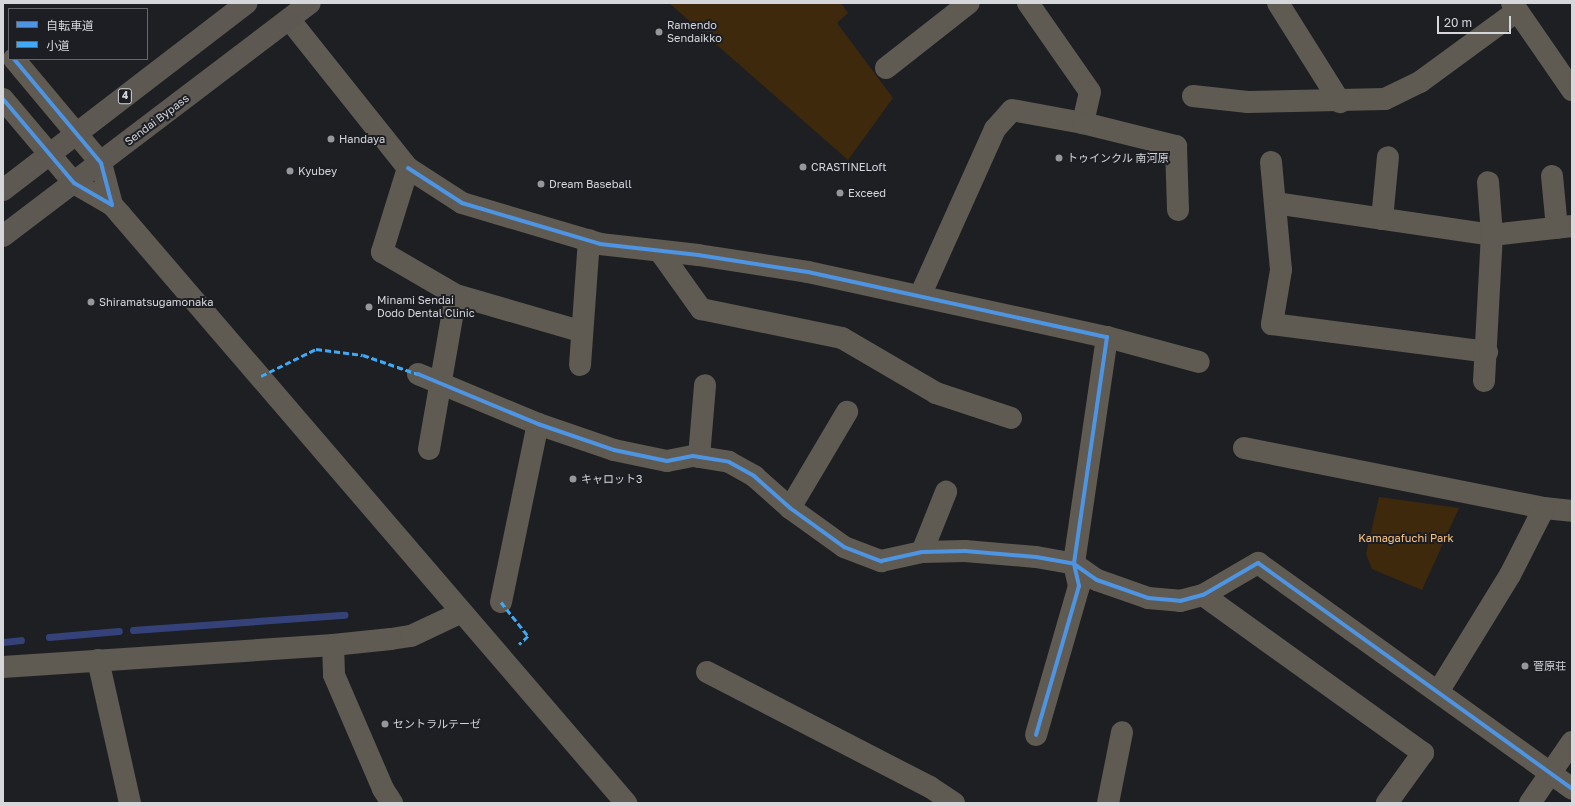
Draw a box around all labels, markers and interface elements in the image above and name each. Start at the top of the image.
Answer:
legend [8,8,148,60]
scale bar [1439,8,1513,34]
text: 20 m [1444,15,1472,30]
text: 自転車道 [46,18,94,33]
place label: Ramendo Sendaikko [667,19,722,45]
marker: Ramendo Sendaikko [654,27,664,37]
text: 小道 [46,38,70,53]
road number: 4 [117,88,133,104]
street label: Sendai Bypass [122,92,192,148]
place label: Handaya [339,132,385,146]
marker: Handaya [326,134,336,144]
place label: トゥインクル 南河原 [1067,151,1169,165]
marker: トゥインクル 南河原 [1054,153,1064,163]
place label: CRASTINELoft [811,160,887,174]
marker: CRASTINELoft [798,162,808,172]
place label: Kyubey [298,164,337,178]
marker: Kyubey [285,166,295,176]
place label: Dream Baseball [549,177,632,191]
marker: Dream Baseball [536,179,546,189]
place label: Exceed [848,186,886,200]
marker: Exceed [835,188,845,198]
place label: Minami Sendai Dodo Dental Clinic [377,294,475,320]
place label: Shiramatsugamonaka [99,295,213,309]
marker: Shiramatsugamonaka [86,297,96,307]
marker: Minami Sendai Dodo Dental Clinic [364,302,374,312]
place label: キャロット3 [581,472,642,486]
marker: キャロット3 [568,474,578,484]
park label: Kamagafuchi Park [1358,531,1454,545]
place label: 菅原荘 [1533,659,1566,673]
marker: 菅原荘 [1520,661,1530,671]
place label: セントラルテーゼ [393,717,481,731]
marker: セントラルテーゼ [380,719,390,729]

